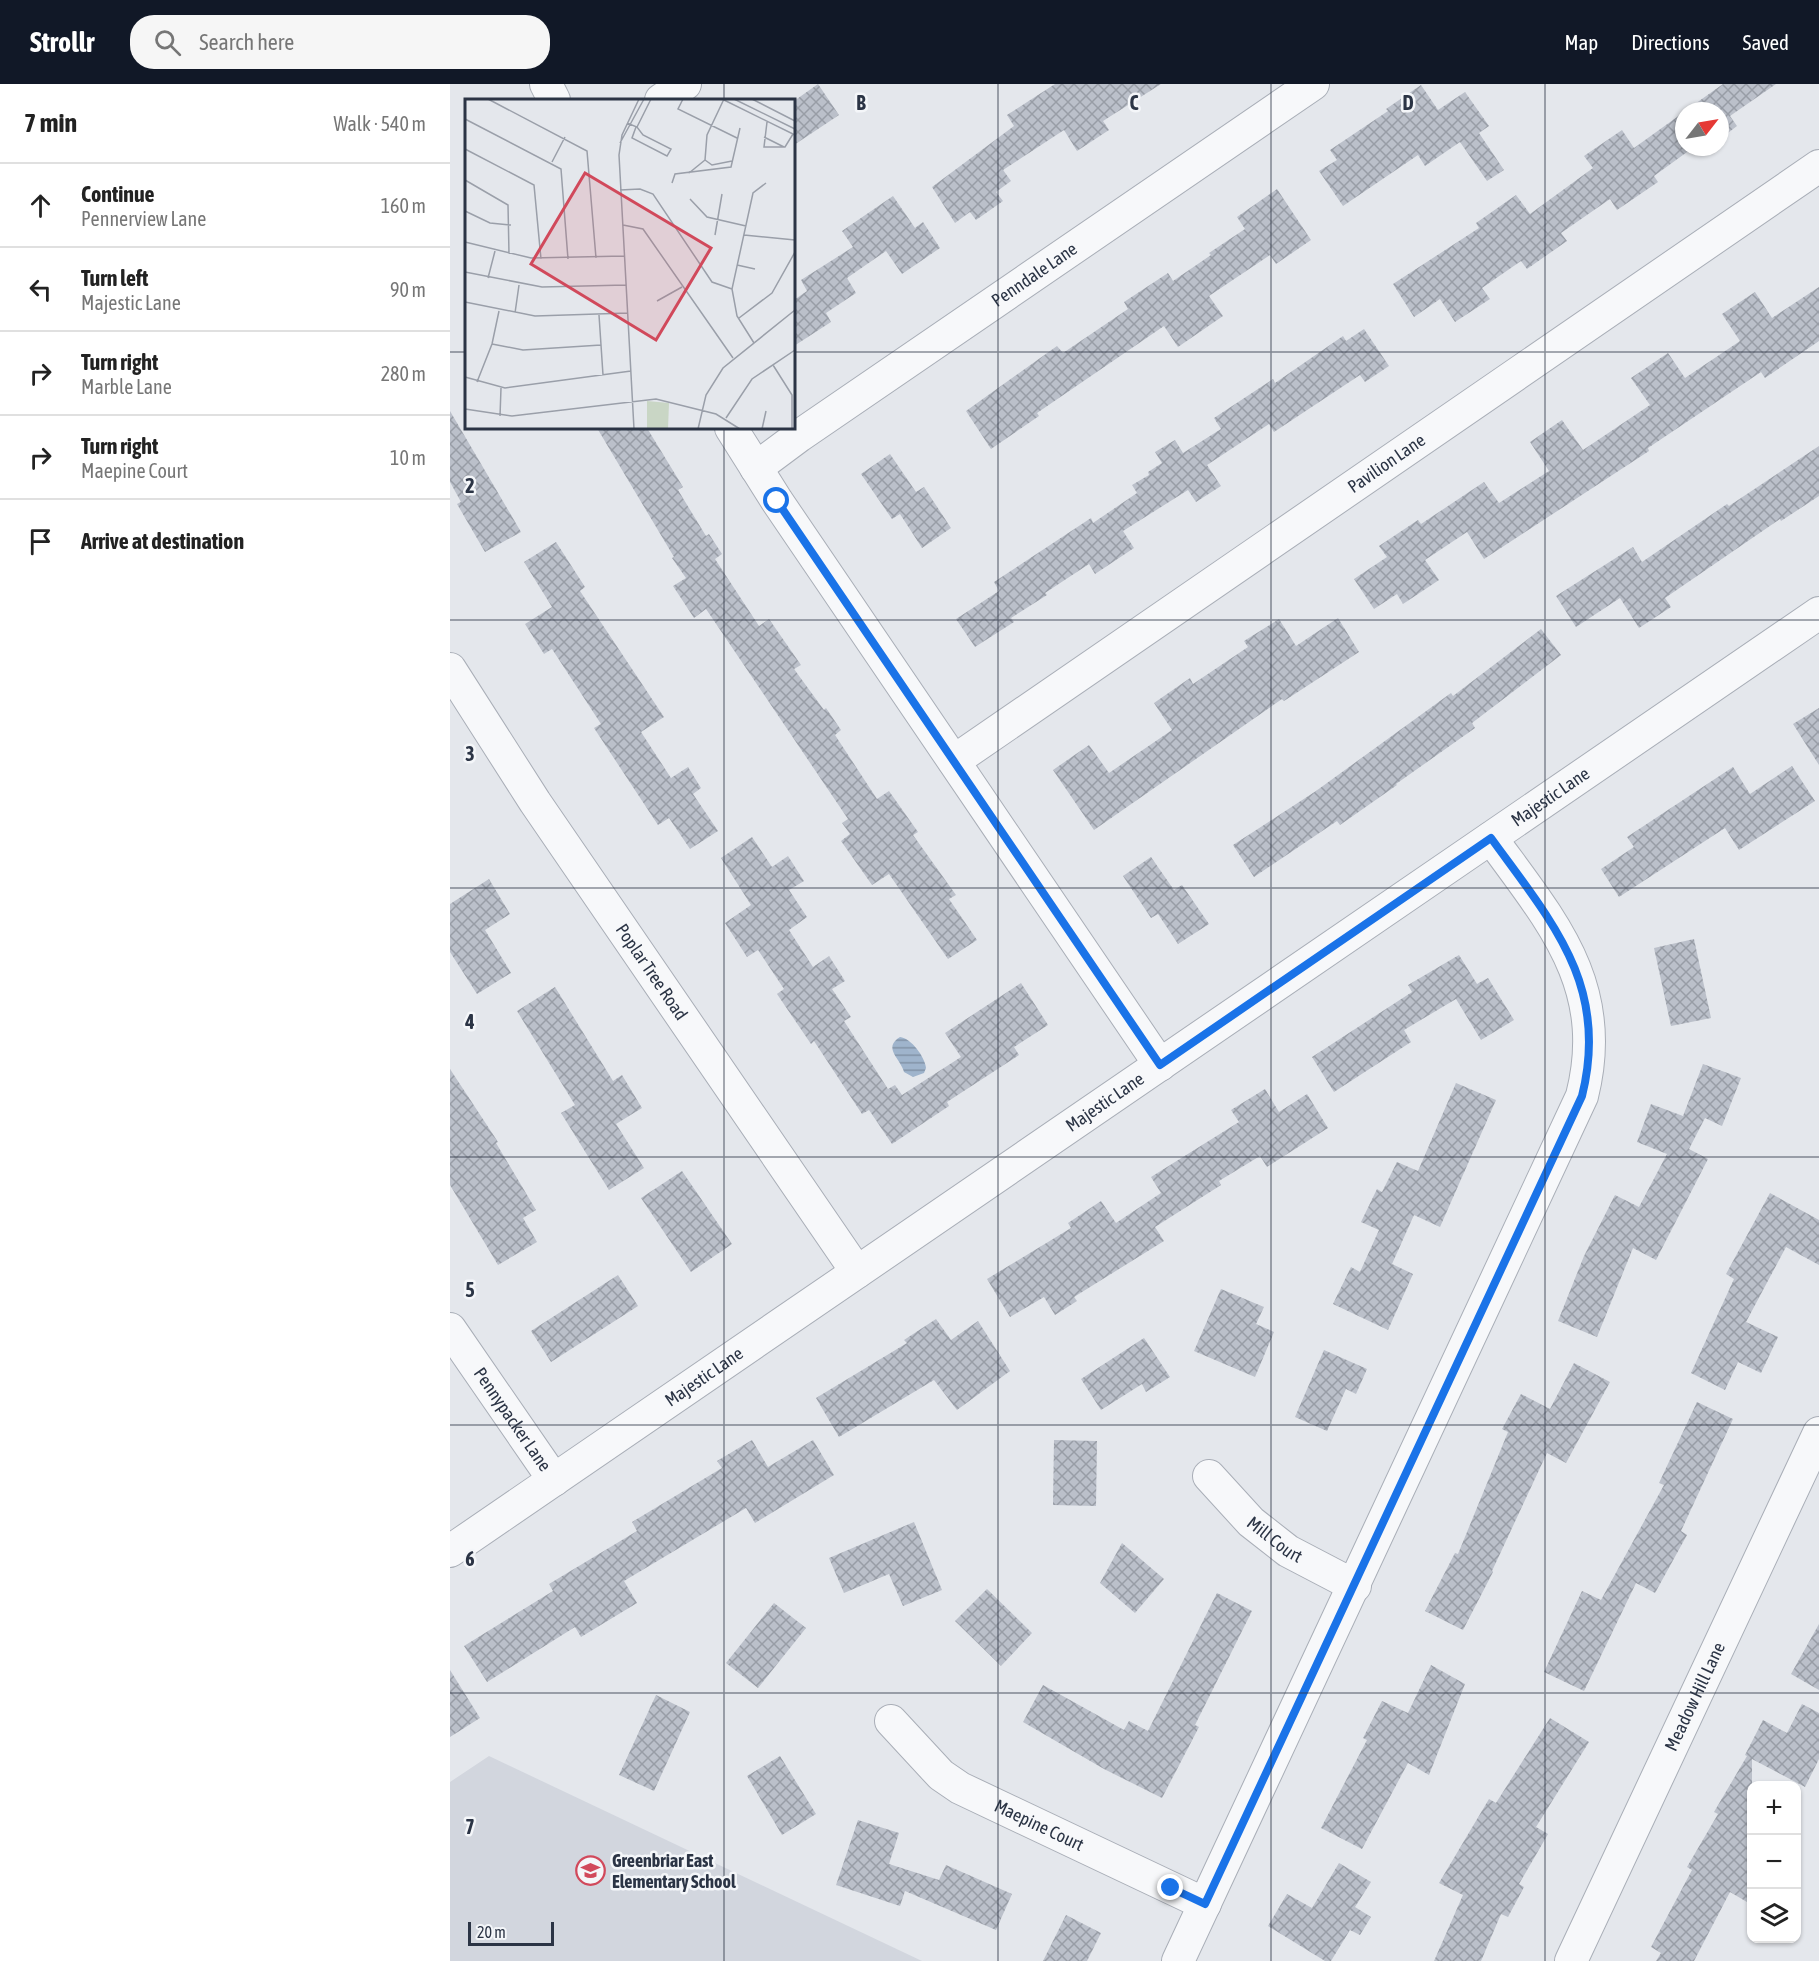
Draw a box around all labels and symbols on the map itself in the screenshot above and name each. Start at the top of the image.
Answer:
text: B [856,91,866,114]
text: C [1130,91,1139,114]
text: D [1402,91,1414,114]
inset map [465,99,795,429]
north arrow [1675,102,1729,156]
street label: Penndale Lane [988,238,1081,311]
street label: Pavilion Lane [1344,429,1429,497]
text: 2 [465,474,475,497]
route start [763,487,789,513]
text: 3 [465,742,475,765]
street label: Majestic Lane [1507,763,1593,831]
street label: Poplar Tree Road [612,920,692,1024]
text: 4 [464,1010,475,1033]
street label: Majestic Lane [1062,1068,1148,1136]
text: 5 [465,1278,475,1301]
street label: Majestic Lane [661,1342,747,1411]
street label: Pennypacker Lane [470,1363,556,1475]
street label: Mill Court [1243,1512,1306,1567]
text: 6 [465,1547,475,1570]
street label: Meadow Hill Lane [1660,1639,1729,1754]
street label: Maepine Court [991,1795,1087,1855]
text: 7 [465,1815,475,1838]
place label: Greenbriar East Elementary School [612,1850,736,1892]
school or university icon: Greenbriar East Elementary School [575,1855,607,1887]
route end [1157,1874,1183,1900]
scale bar [468,1919,554,1946]

